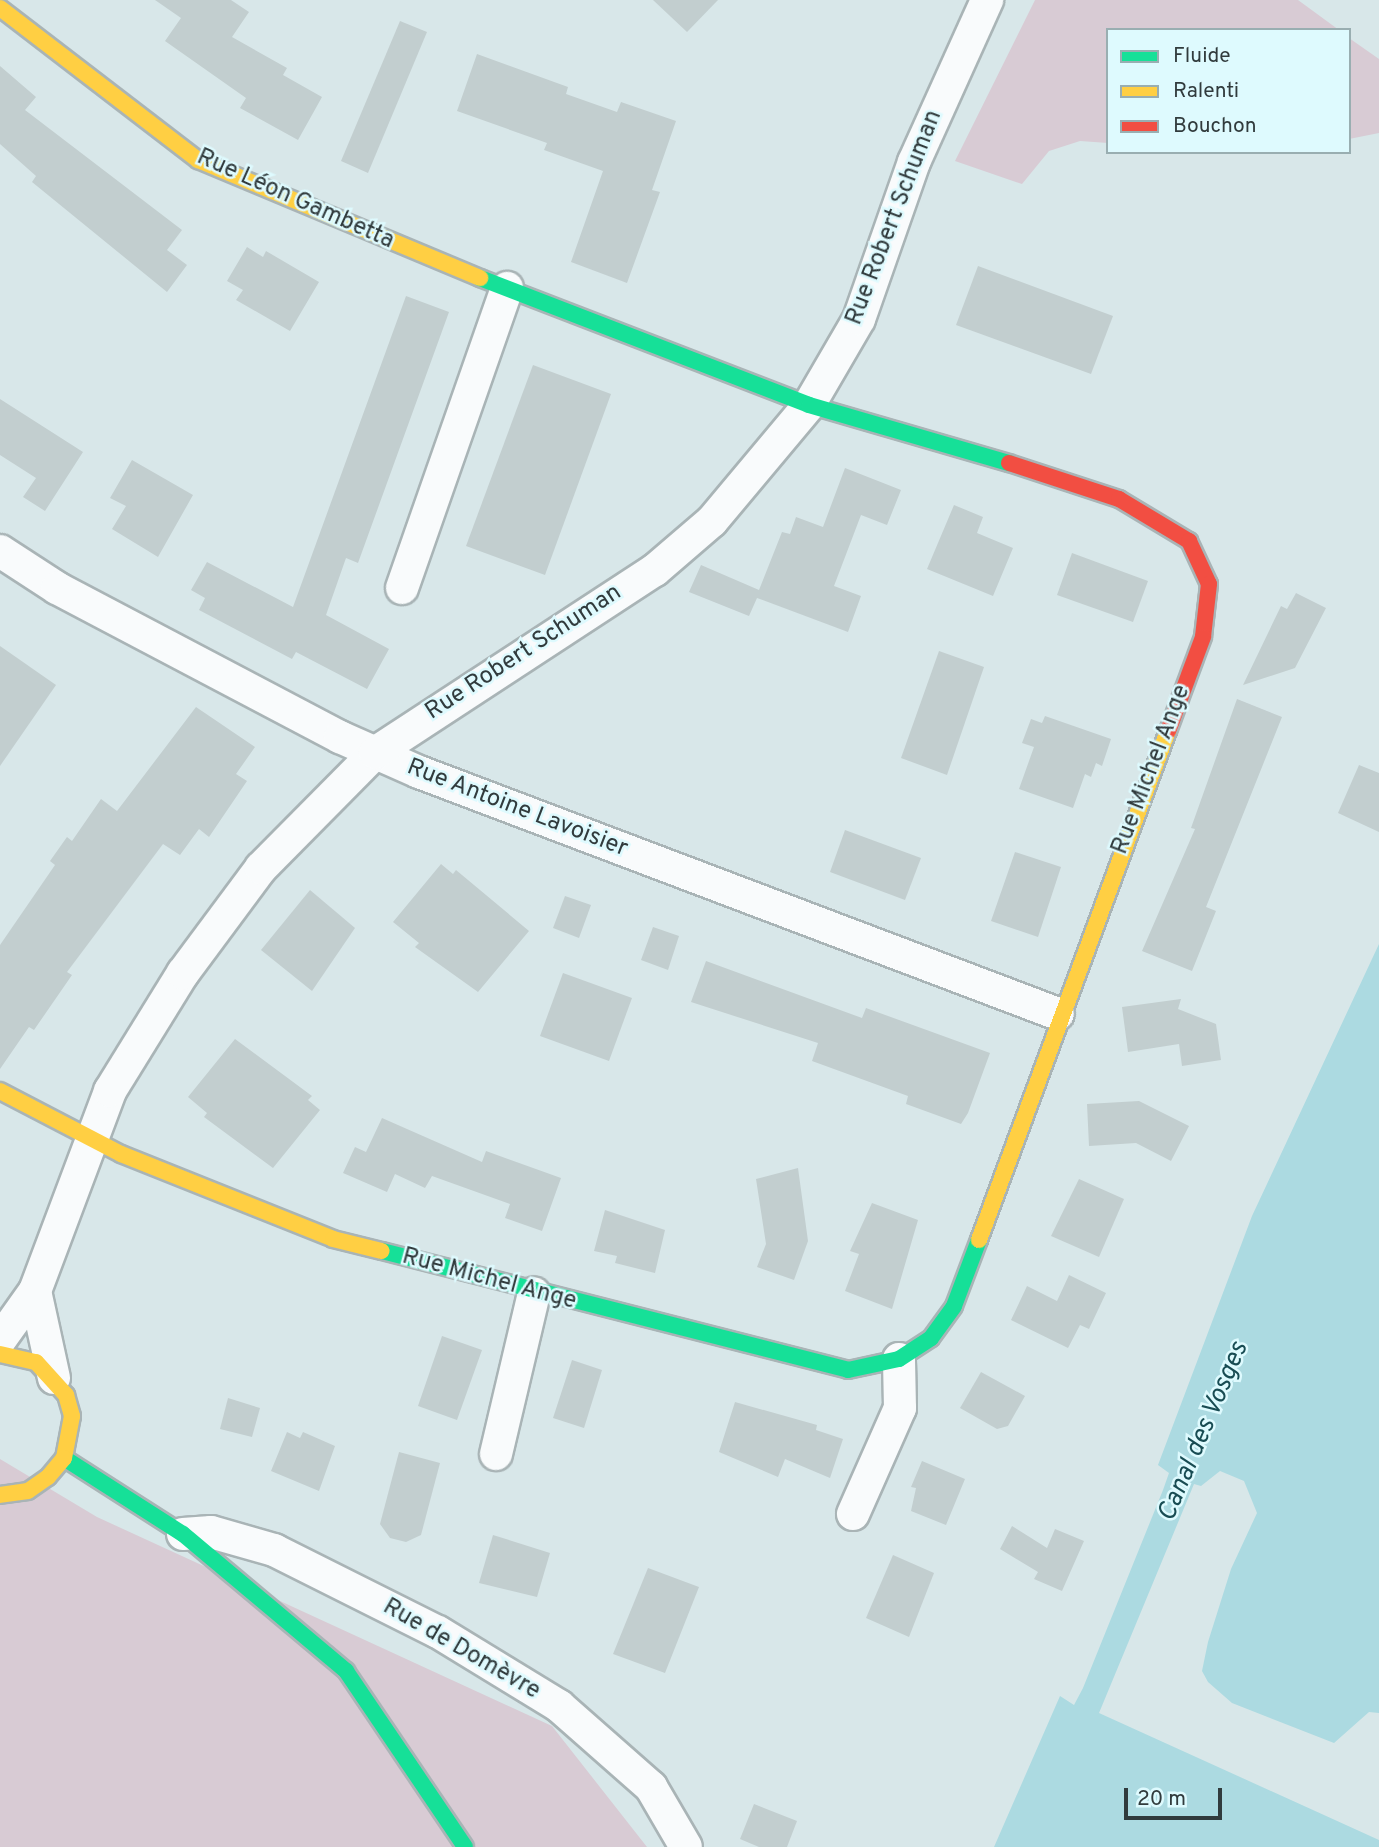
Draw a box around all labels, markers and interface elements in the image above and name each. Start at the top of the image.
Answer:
legend [1106,28,1351,154]
text: Fluide [1173,43,1231,70]
text: Ralenti [1173,78,1239,105]
street label: Rue Robert Schuman [841,107,949,329]
text: Bouchon [1173,113,1256,140]
street label: Rue Léon Gambetta [192,144,398,256]
street label: Rue Robert Schuman [421,579,627,727]
street label: Rue Michel Ange [1106,681,1198,859]
street label: Rue Antoine Lavoisier [402,753,632,865]
street label: Rue Michel Ange [398,1243,580,1317]
water label: Canal des Vosges [1152,1337,1256,1527]
street label: Rue de Domèvre [377,1593,545,1707]
scale bar [1127,1773,1225,1817]
text: 20 m [1137,1786,1186,1813]

